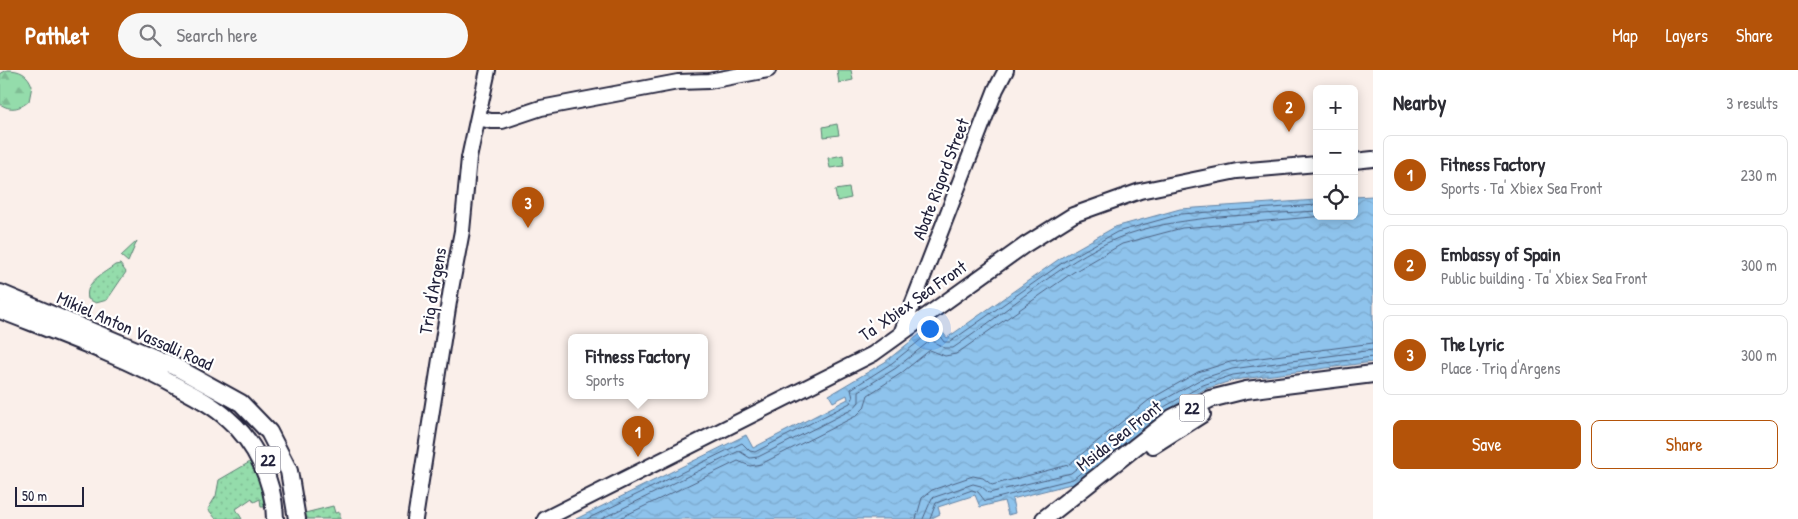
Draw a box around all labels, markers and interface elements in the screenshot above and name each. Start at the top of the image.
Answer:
search box [118,13,468,58]
text: Pathlet [25,19,88,51]
icon: search [136,21,164,49]
text: Search here [176,22,258,48]
text: Map [1612,23,1638,48]
text: Layers [1666,23,1708,48]
text: Share [1736,23,1773,48]
map controls [1313,85,1358,220]
button: + [1313,85,1358,130]
text: Nearby [1393,88,1446,117]
pin: 2 [1273,91,1305,132]
text: 3 results [1726,92,1778,114]
street label: Abate Rigord Street [906,114,975,243]
button: − [1313,130,1358,175]
text: Fitness Factory [1441,151,1546,177]
text: 1 [1407,164,1413,186]
text: 230 m [1741,164,1777,186]
button: locate [1313,175,1358,220]
text: Sports · Ta' Xbiex Sea Front [1441,177,1602,199]
pin: 3 [512,187,544,228]
text: Embassy of Spain [1441,241,1561,267]
street label: Triq d'Argens [413,245,452,336]
street label: Ta' Xbiex Sea Front [854,254,972,347]
text: 2 [1406,254,1414,276]
text: 300 m [1741,254,1777,276]
text: Public building · Ta' Xbiex Sea Front [1441,267,1647,289]
street label: Mikiel Anton Vassalli Road [53,285,217,376]
your location [917,316,943,342]
text: The Lyric [1441,331,1504,357]
popup [568,334,708,399]
text: Fitness Factory [586,343,690,369]
text: 3 [1406,344,1414,366]
text: 300 m [1741,344,1777,366]
text: Place · Triq d'Argens [1441,357,1560,379]
text: Sports [586,369,624,391]
street label: Msida Sea Front [1071,394,1167,477]
road number: 22 [1180,394,1204,422]
pin: 1 [622,416,654,457]
button: Save [1393,420,1581,469]
button: Share [1591,420,1778,469]
road number: 22 [256,446,280,474]
scale bar [15,484,84,507]
text: 50 m [22,486,47,505]

